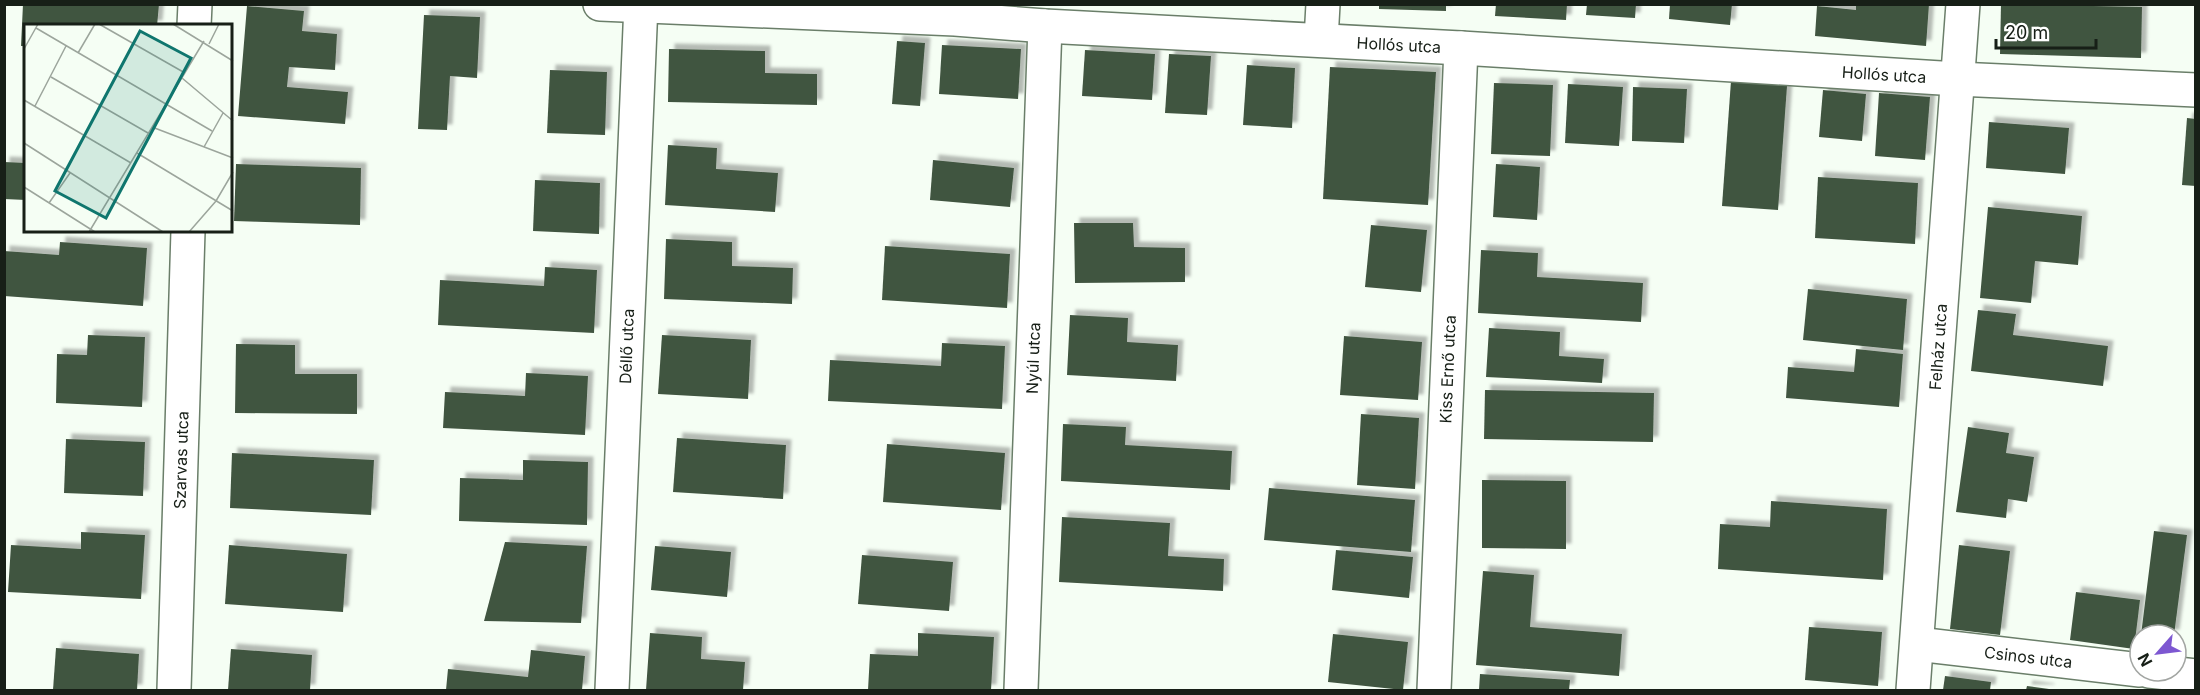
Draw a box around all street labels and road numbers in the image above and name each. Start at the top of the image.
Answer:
street label: Hollós utca [1356,32,1442,57]
street label: Hollós utca [1841,62,1927,87]
street label: Felház utca [1925,303,1951,391]
street label: Déllő utca [615,308,638,384]
street label: Kiss Ernő utca [1435,315,1460,424]
street label: Nyúl utca [1022,322,1044,394]
street label: Szarvas utca [170,411,193,509]
street label: Csinos utca [1983,642,2074,672]

